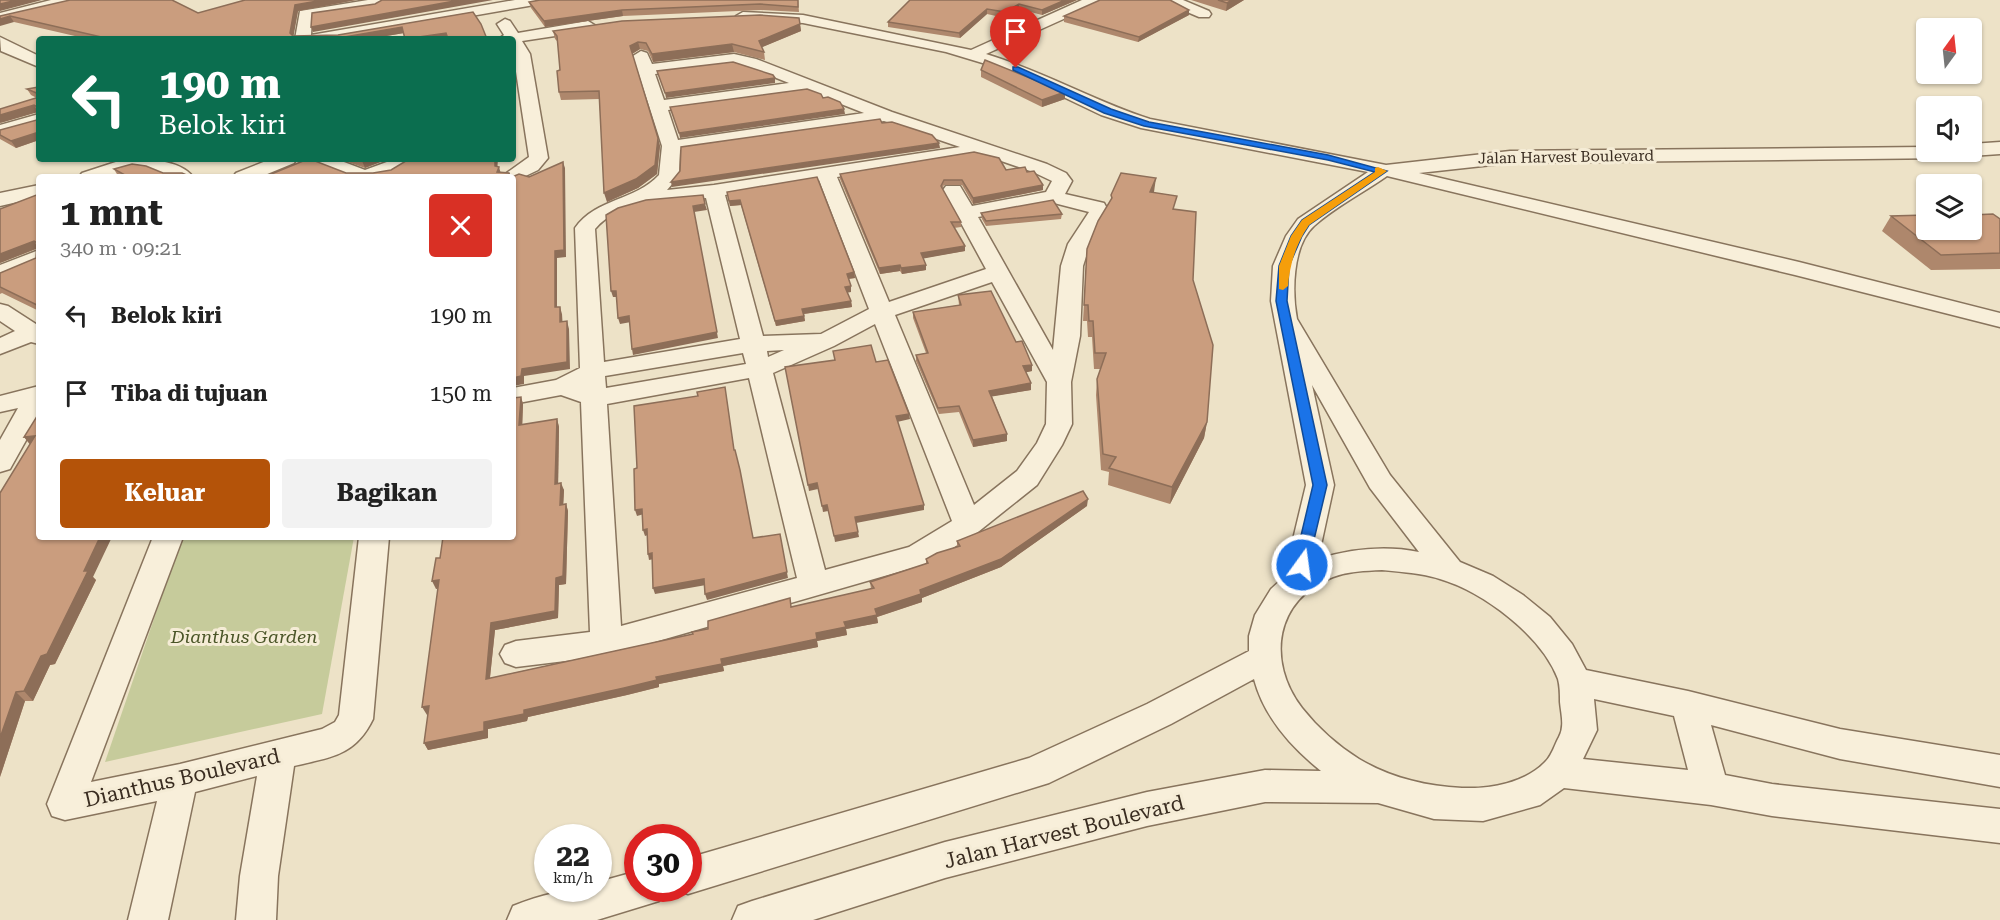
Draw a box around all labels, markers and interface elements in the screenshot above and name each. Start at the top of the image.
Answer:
pin [990,6,1041,68]
icon: arrive [999,15,1032,48]
north arrow [1916,18,1982,84]
map controls [1916,18,1982,240]
text: 190 m [159,59,281,108]
icon: left [60,60,138,138]
button: sound [1916,96,1982,162]
text: Belok kiri [159,109,286,141]
street label: Jalan Harvest Boulevard [1478,146,1655,168]
button: layers [1916,174,1982,240]
text: 1 mnt [60,192,163,234]
button: close [429,194,492,257]
text: 340 m · 09:21 [60,236,182,260]
icon: left [60,299,93,332]
text: Belok kiri [111,303,222,328]
text: 190 m [429,303,492,328]
icon: arrive [60,377,93,410]
text: Tiba di tujuan [111,381,267,406]
text: 150 m [429,381,492,406]
button: Keluar [60,459,270,528]
button: Bagikan [282,459,492,528]
position arrow [1270,533,1334,597]
park label: Dianthus Garden [170,626,317,647]
street label: Dianthus Boulevard [82,744,283,812]
street label: Jalan Harvest Boulevard [941,790,1187,873]
speed limit sign: 30 [624,824,702,902]
text: 22 [556,838,590,873]
text: km/h [553,869,593,887]

